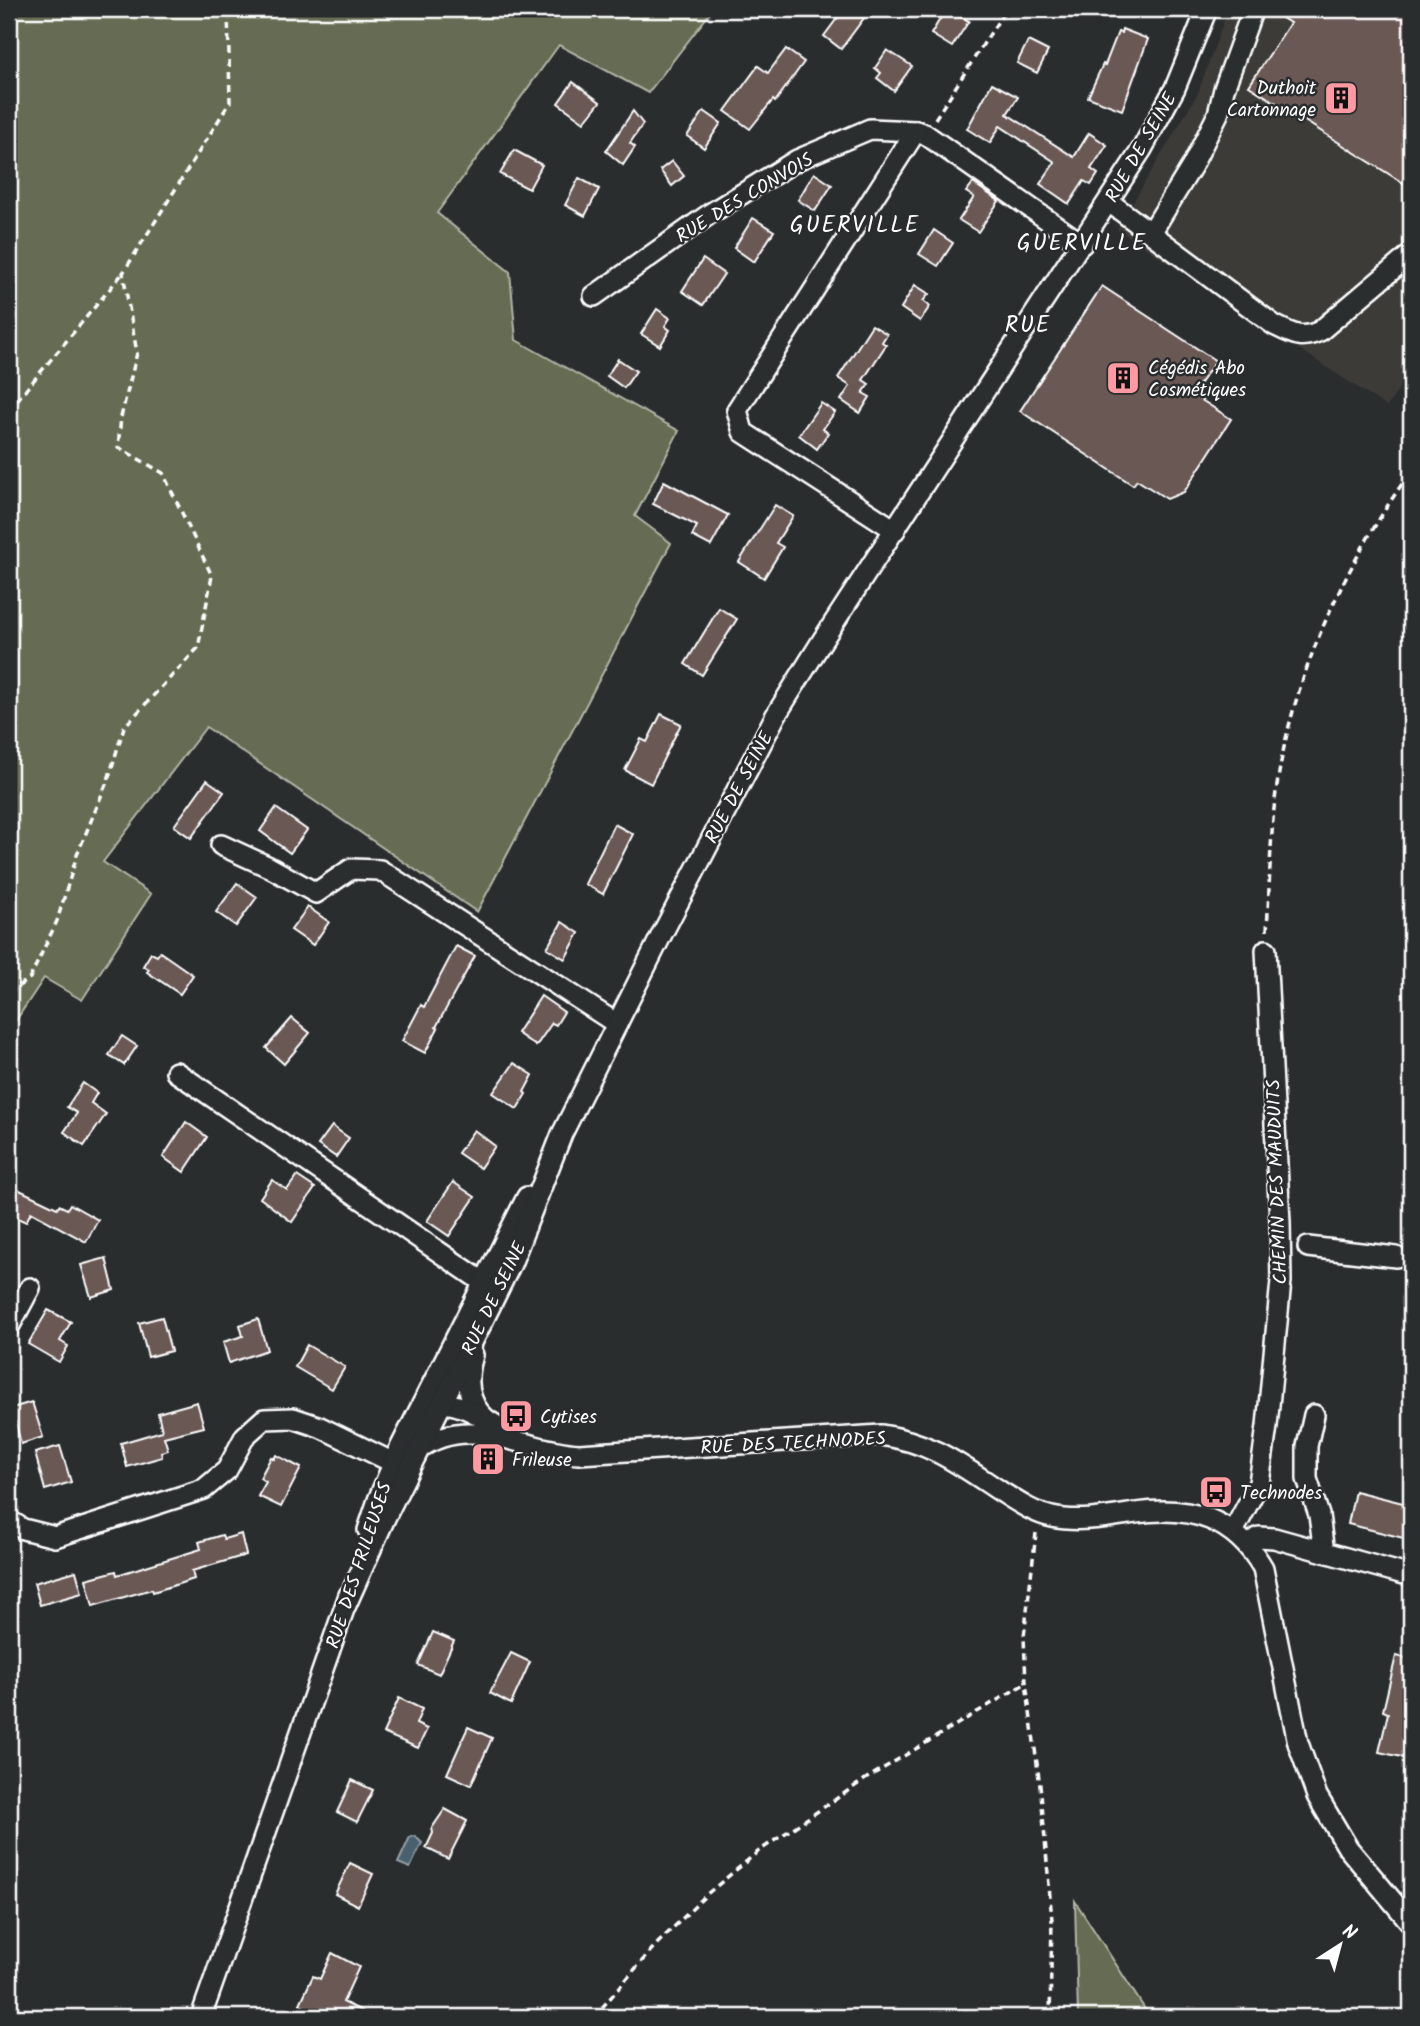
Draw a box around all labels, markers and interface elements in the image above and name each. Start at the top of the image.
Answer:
place label: Duthoit Cartonnage [1227,74,1317,126]
building icon: Duthoit Cartonnage [1322,79,1360,117]
street label: RUE DE SEINE [1098,86,1186,209]
street label: RUE DES CONVOIS [670,146,820,252]
district label: GUERVILLE [790,208,920,244]
district label: GUERVILLE [1017,226,1147,262]
district label: RUE [1005,308,1051,344]
place label: Cégédis Abo Cosmétiques [1148,354,1246,406]
building icon: Cégédis Abo Cosmétiques [1104,359,1142,397]
street label: RUE DE SEINE [698,726,782,849]
street label: CHEMIN DES MAUDUITS [1259,1079,1297,1285]
street label: RUE DE SEINE [454,1236,536,1361]
bus stop icon: Cytises [497,1397,535,1435]
place label: Cytises [540,1403,597,1433]
street label: RUE DES TECHNODES [700,1424,887,1464]
building icon: Frileuse [469,1440,507,1478]
place label: Frileuse [512,1446,572,1476]
bus stop icon: Technodes [1197,1473,1235,1511]
street label: RUE DES FRILEUSES [319,1479,401,1653]
place label: Technodes [1240,1479,1322,1509]
north arrow [1304,1910,1374,1980]
text: N [1335,1917,1362,1949]

